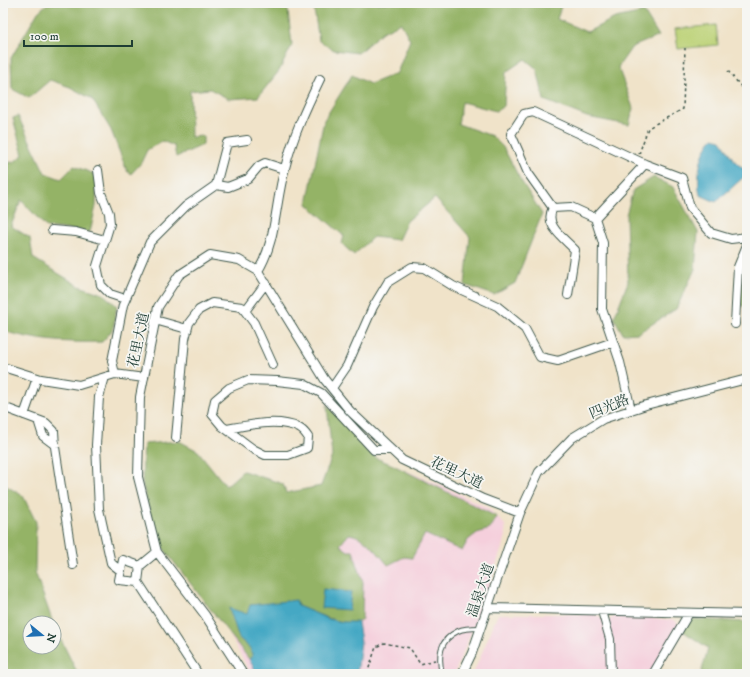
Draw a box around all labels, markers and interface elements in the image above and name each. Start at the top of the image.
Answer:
scale bar [24,22,132,48]
text: 100 m [30,29,59,44]
street label: 花里大道 [124,311,154,369]
street label: 四光路 [587,391,632,423]
street label: 花里大道 [427,453,486,493]
street label: 温泉大道 [463,561,499,620]
north arrow [22,615,62,655]
text: N [43,631,59,644]

